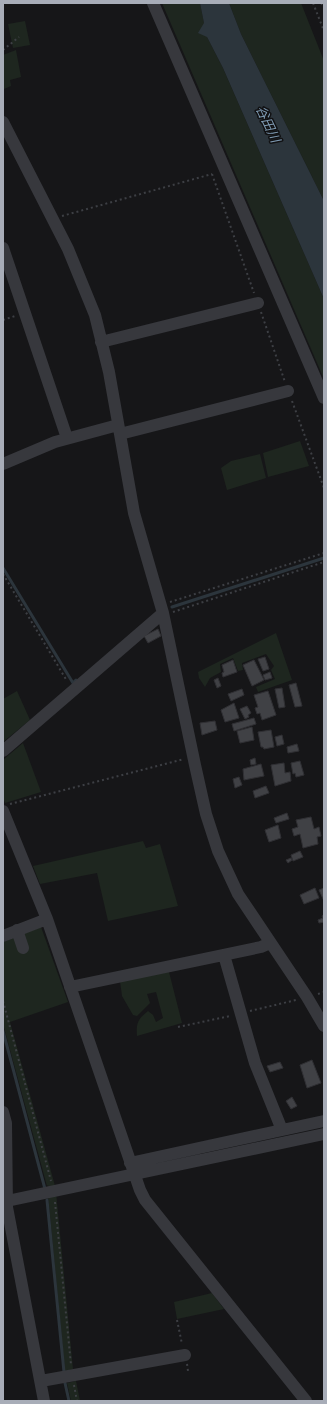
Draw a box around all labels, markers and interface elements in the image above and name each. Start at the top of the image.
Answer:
water label: 谷田川 [253,103,284,147]

